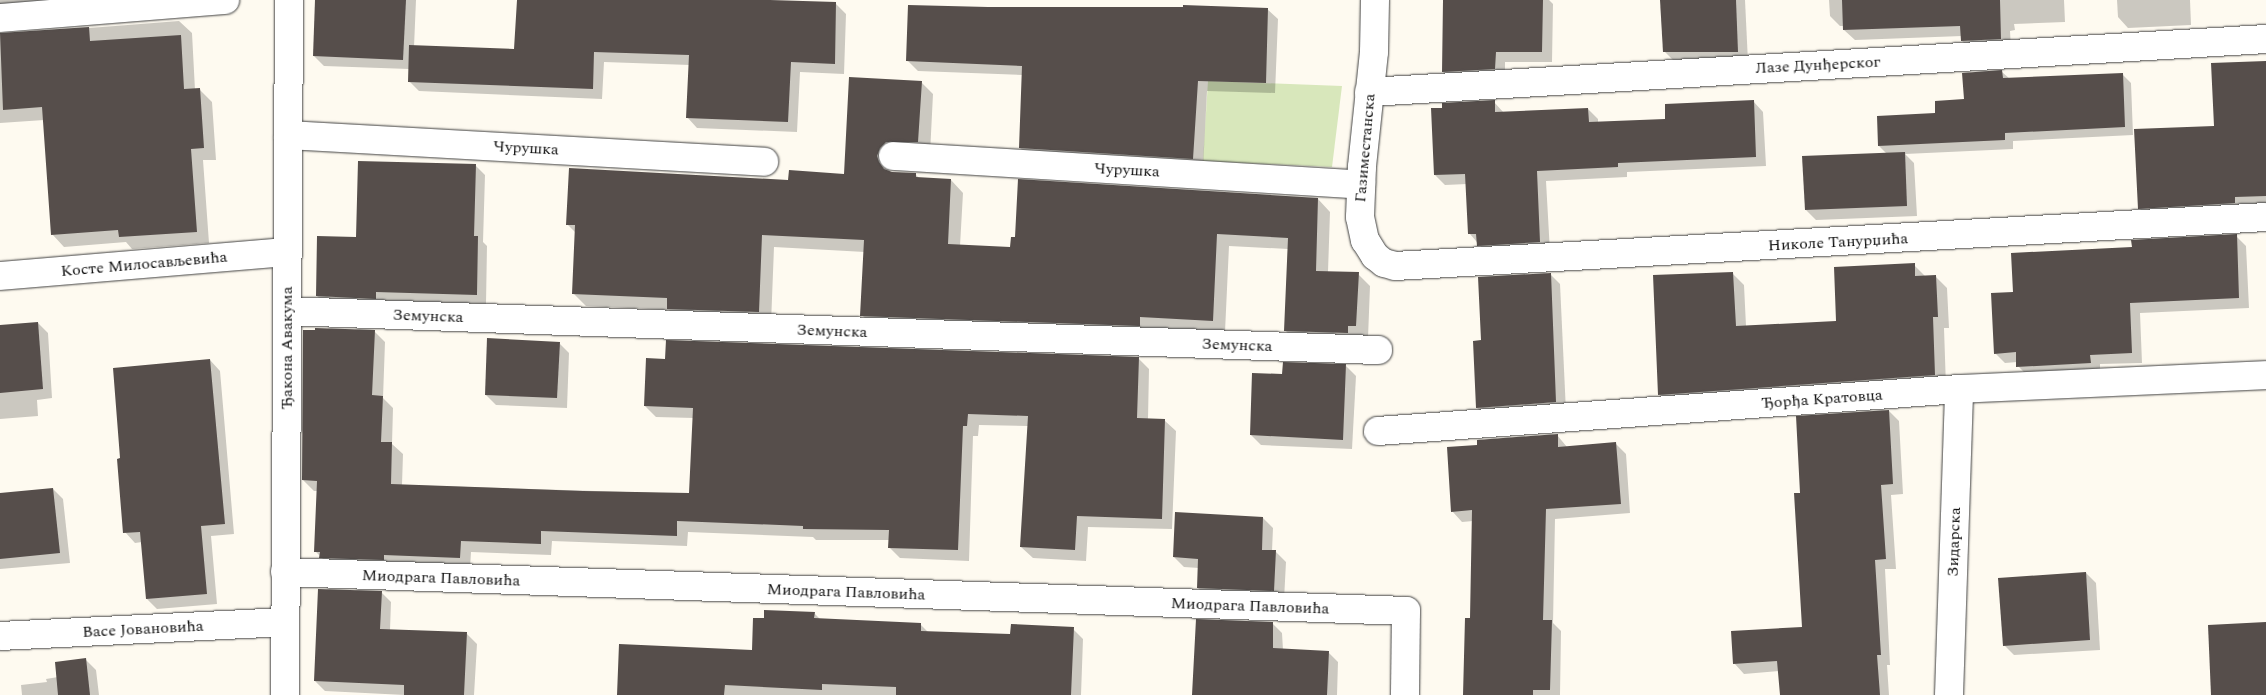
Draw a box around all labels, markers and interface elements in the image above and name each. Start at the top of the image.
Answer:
street label: Лазе Дунђерског [1755,52,1881,78]
street label: Газиместанска [1351,93,1379,203]
street label: Чурушка [493,137,559,159]
street label: Чурушка [1094,159,1160,181]
street label: Николе Танурџића [1767,229,1909,255]
street label: Косте Милосављевића [60,247,228,281]
street label: Ђакона Авакума [277,287,297,409]
street label: Земунска [392,305,464,327]
street label: Земунска [796,320,868,342]
street label: Земунска [1201,334,1273,356]
street label: Ђорђа Кратовца [1761,385,1883,413]
street label: Зидарска [1943,507,1965,577]
street label: Миодрага Павловића [361,566,521,590]
street label: Миодрага Павловића [766,580,926,604]
street label: Миодрага Павловића [1170,594,1330,618]
street label: Васе Јовановића [82,616,204,642]

